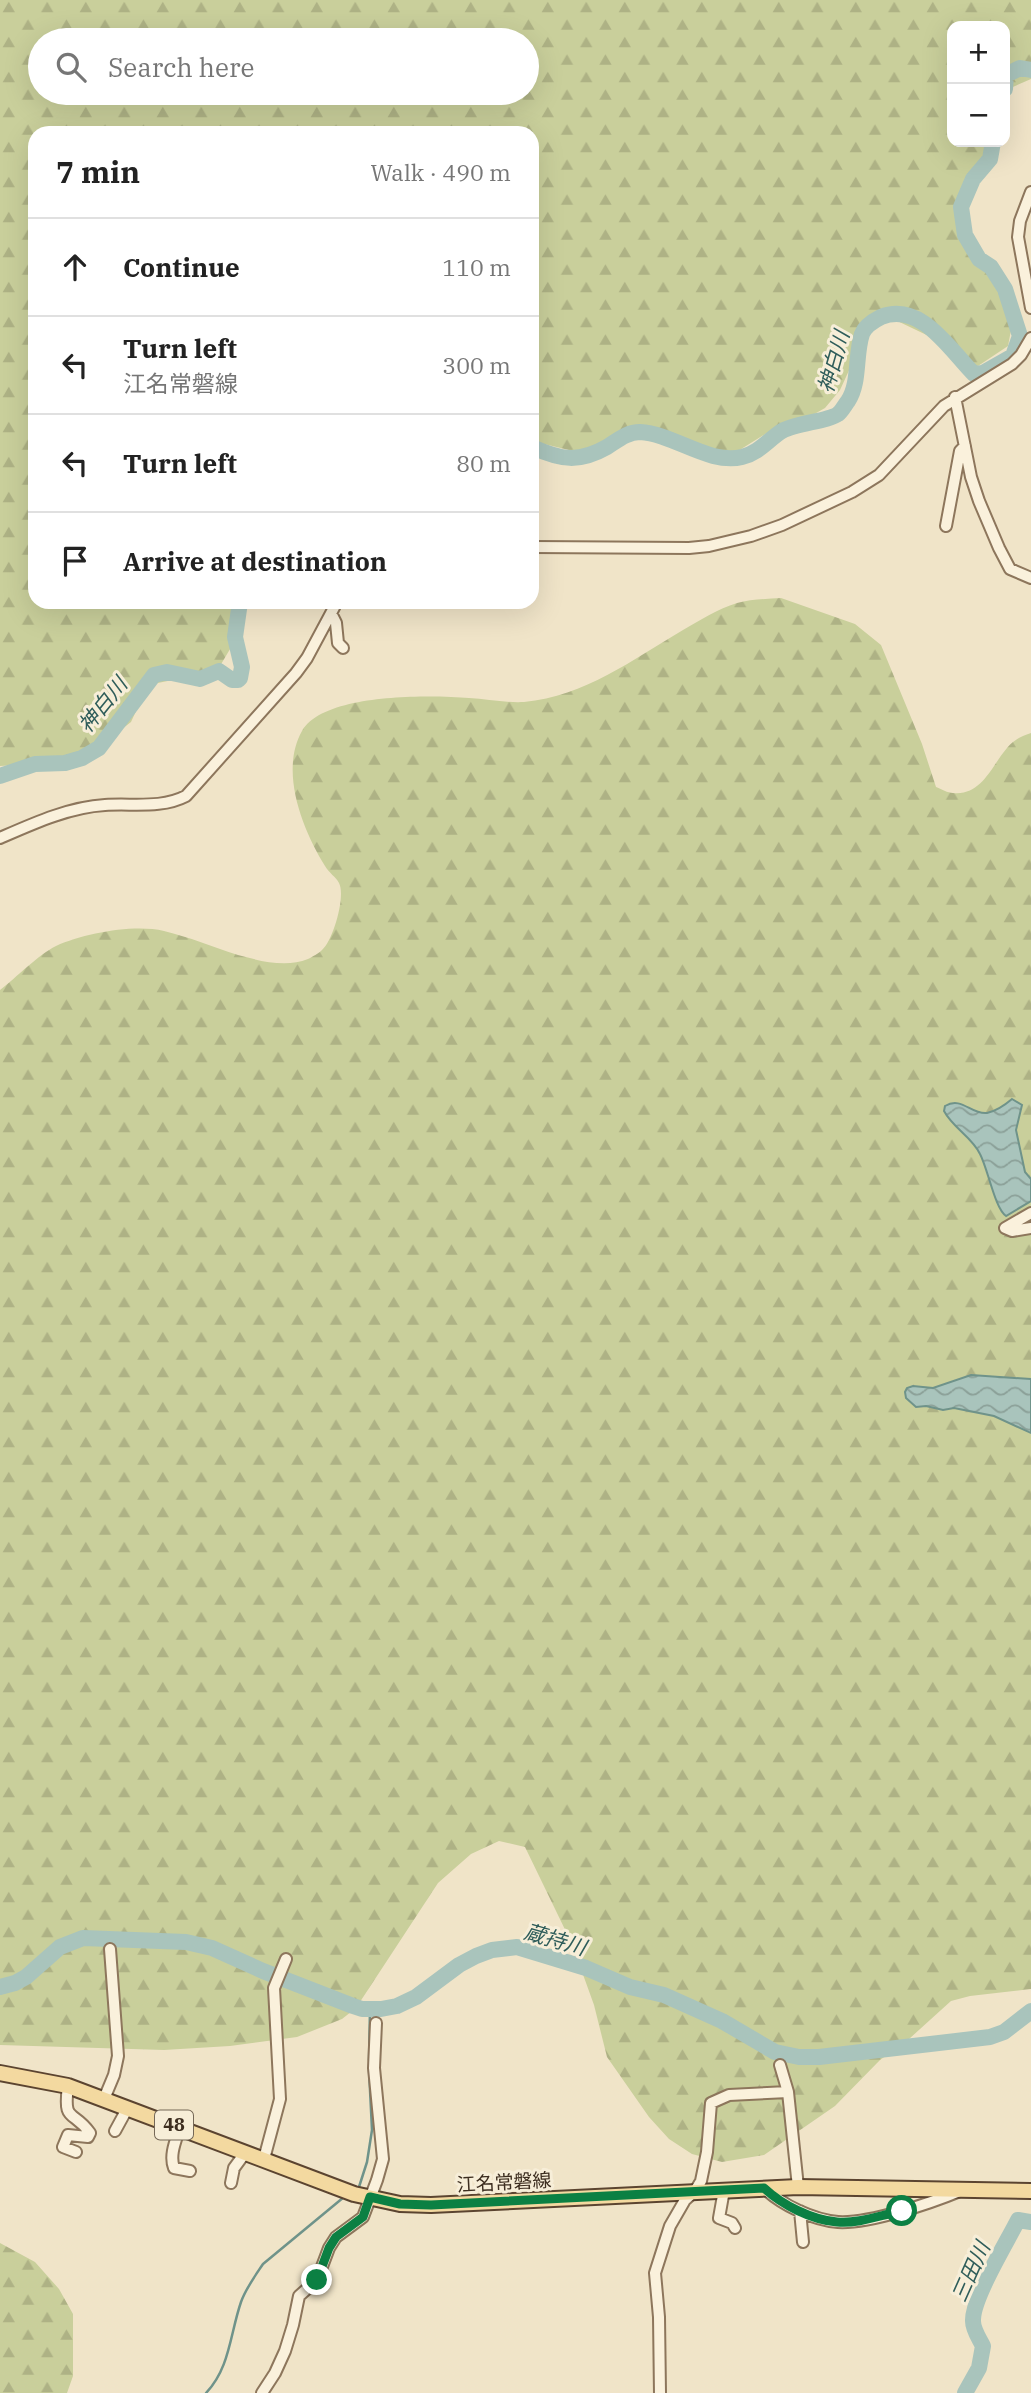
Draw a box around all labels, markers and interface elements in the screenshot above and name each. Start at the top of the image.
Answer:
map controls [947,21,1010,147]
button: + [947,21,1010,84]
search box [28,28,539,105]
icon: search [52,48,90,86]
text: Search here [108,50,254,84]
button: − [947,84,1010,147]
text: 7 min [56,152,140,191]
text: Walk · 490 m [370,157,511,187]
icon: ahead [56,248,94,286]
text: Continue [123,250,240,284]
text: 110 m [442,252,511,282]
water label: 神白川 [811,326,856,396]
text: Turn left [123,331,237,365]
icon: left [56,346,94,384]
text: 300 m [442,350,511,380]
text: 江名常磐線 [123,368,238,398]
icon: left [56,444,94,482]
text: Turn left [123,446,237,480]
text: 80 m [456,448,511,478]
icon: arrive [56,542,94,580]
text: Arrive at destination [123,544,387,578]
water label: 神白川 [72,670,134,738]
water label: 蔵持川 [521,1917,591,1962]
road number: 48 [155,2110,193,2140]
street label: 江名常磐線 [456,2168,552,2196]
route start [886,2195,917,2226]
water label: 三田川 [944,2235,997,2306]
route end [301,2264,332,2295]

